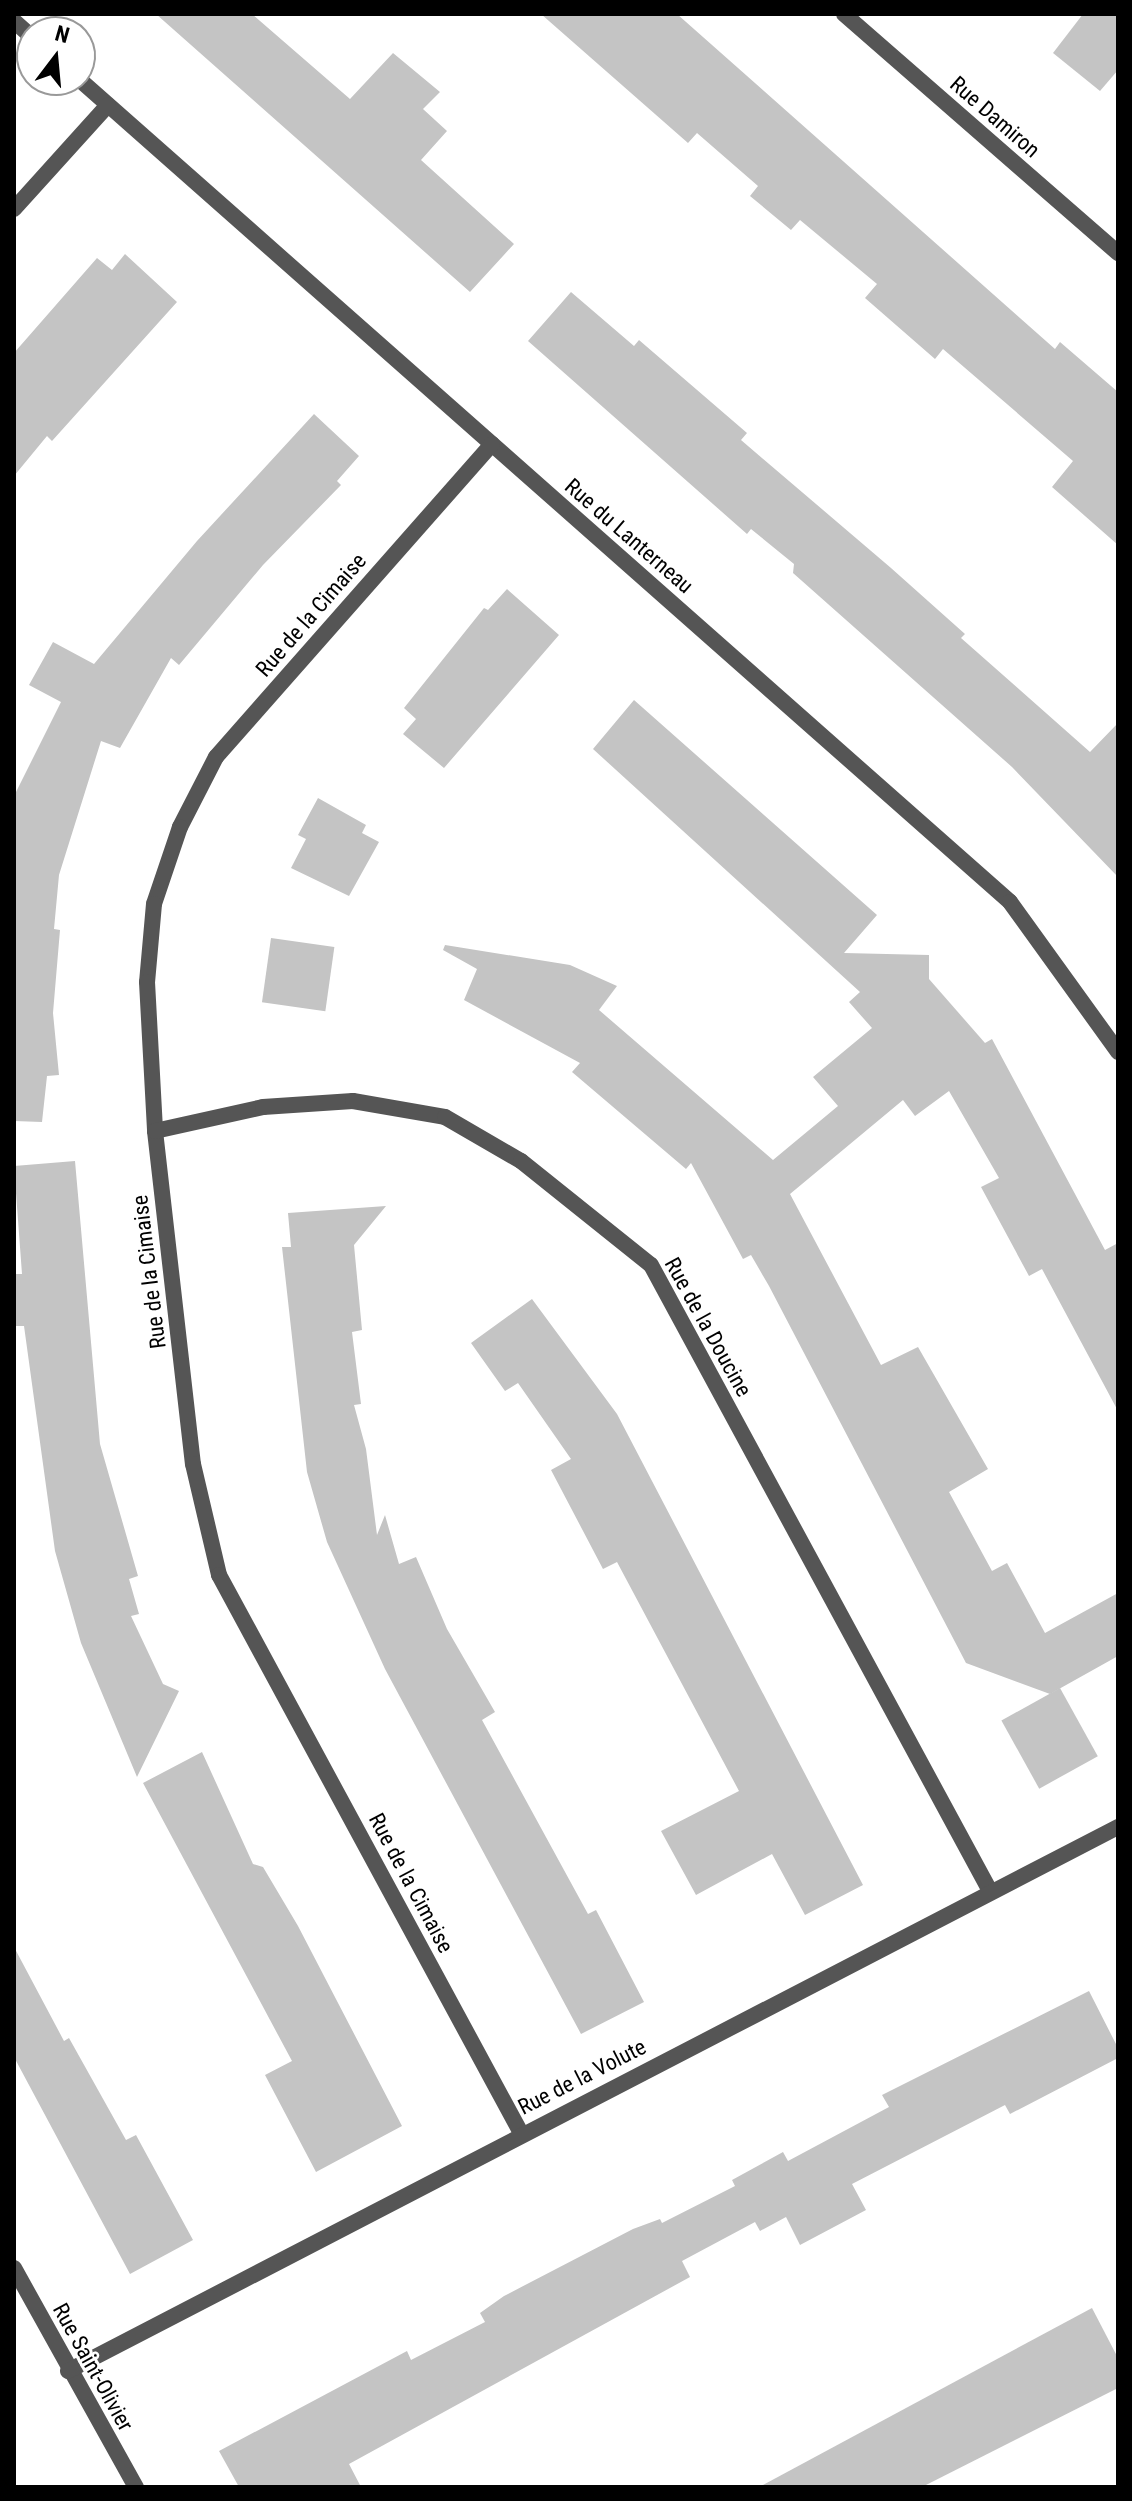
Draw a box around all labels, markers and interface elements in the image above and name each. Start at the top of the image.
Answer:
north arrow [16,16,96,96]
text: N [52,20,72,48]
street label: Rue Damiron [945,71,1045,163]
street label: Rue du Lanterneau [559,473,699,599]
street label: Rue de la Cimaise [250,548,372,682]
street label: Rue de la Cimaise [126,1194,172,1350]
street label: Rue de la Doucine [659,1253,757,1401]
street label: Rue de la Cimaise [363,1809,459,1957]
street label: Rue de la Volute [514,2033,650,2121]
street label: Rue Saint-Olivier [47,2298,139,2436]

